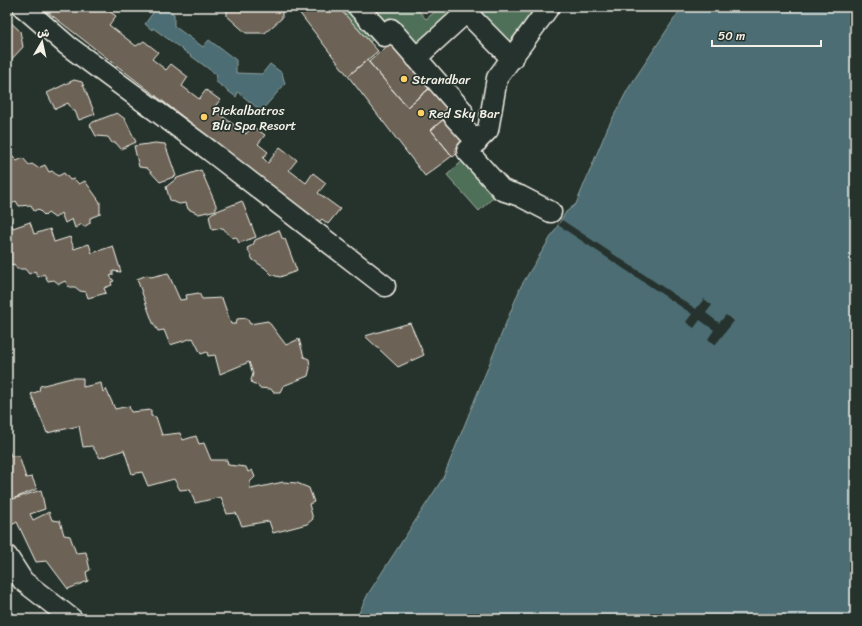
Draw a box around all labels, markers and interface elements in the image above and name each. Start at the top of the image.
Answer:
north arrow [22,22,62,62]
text: ش [36,22,51,43]
scale bar [712,22,821,48]
text: 50 m [718,25,745,47]
place label: Strandbar [412,68,471,91]
marker: Strandbar [399,74,409,84]
place label: Pickalbatros Blu Spa Resort [212,99,296,137]
place label: Red Sky Bar [429,102,500,125]
marker: Red Sky Bar [416,108,426,118]
marker: Pickalbatros Blu Spa Resort [199,112,209,122]

